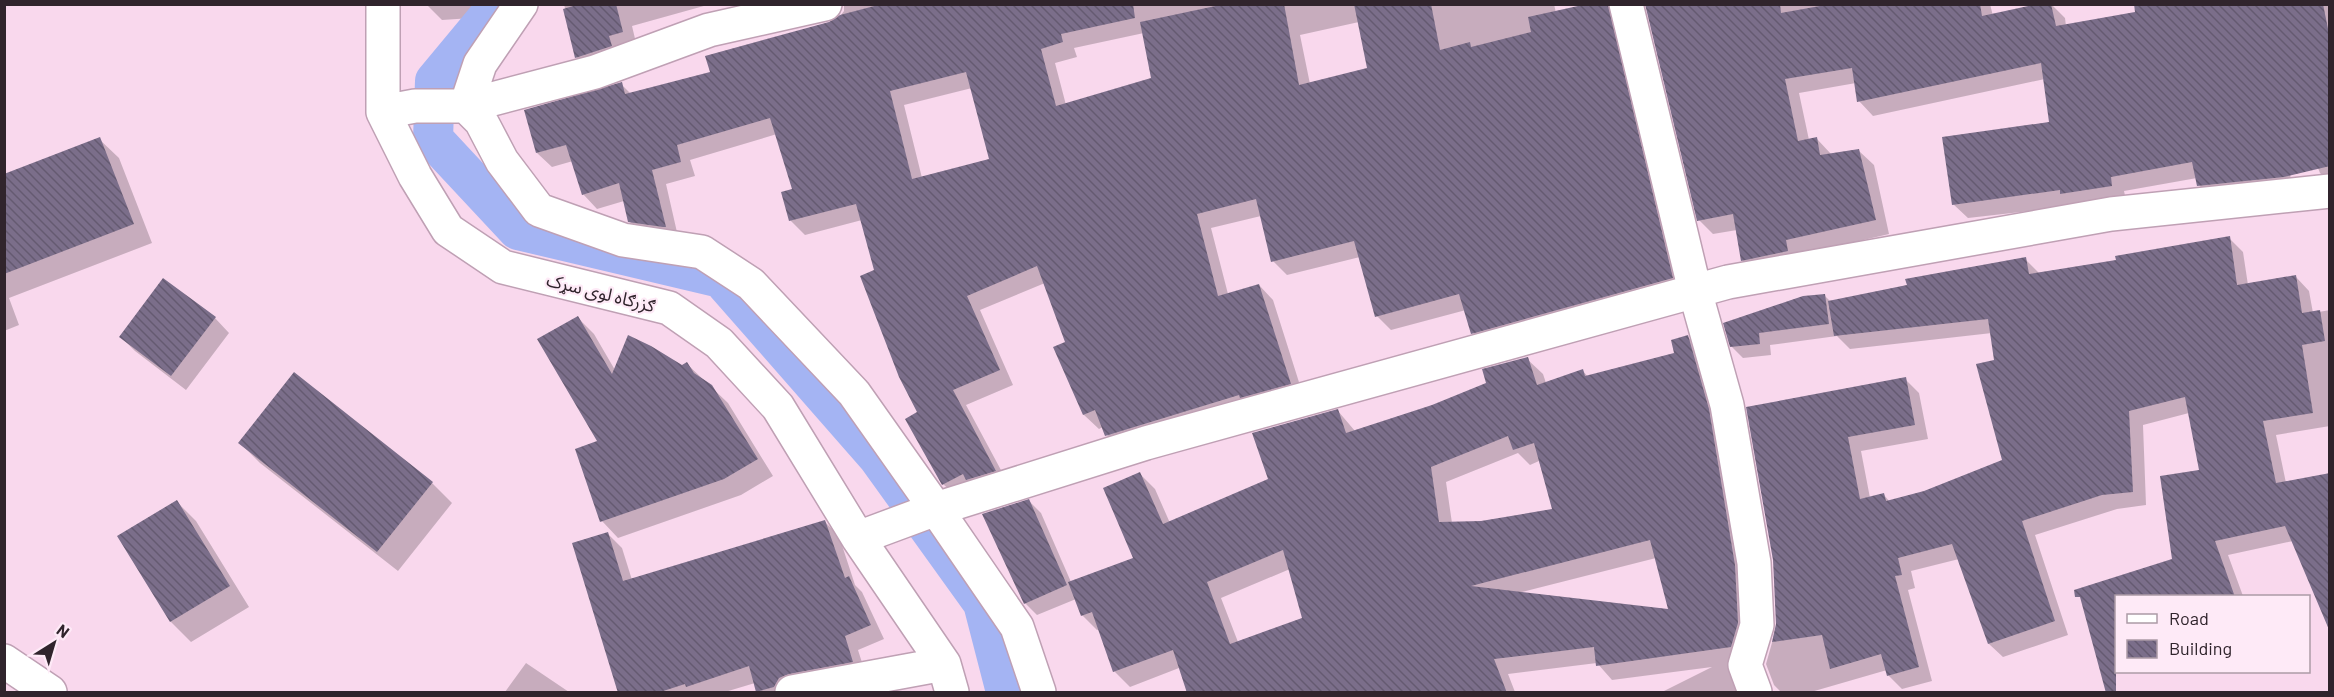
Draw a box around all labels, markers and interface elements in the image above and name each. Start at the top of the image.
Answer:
street label: ګزرګاه لوی سړک [544,268,658,317]
legend [2115,595,2310,673]
text: Road [2169,607,2209,629]
north arrow [24,613,84,673]
text: N [53,620,73,641]
text: Building [2169,637,2232,659]

